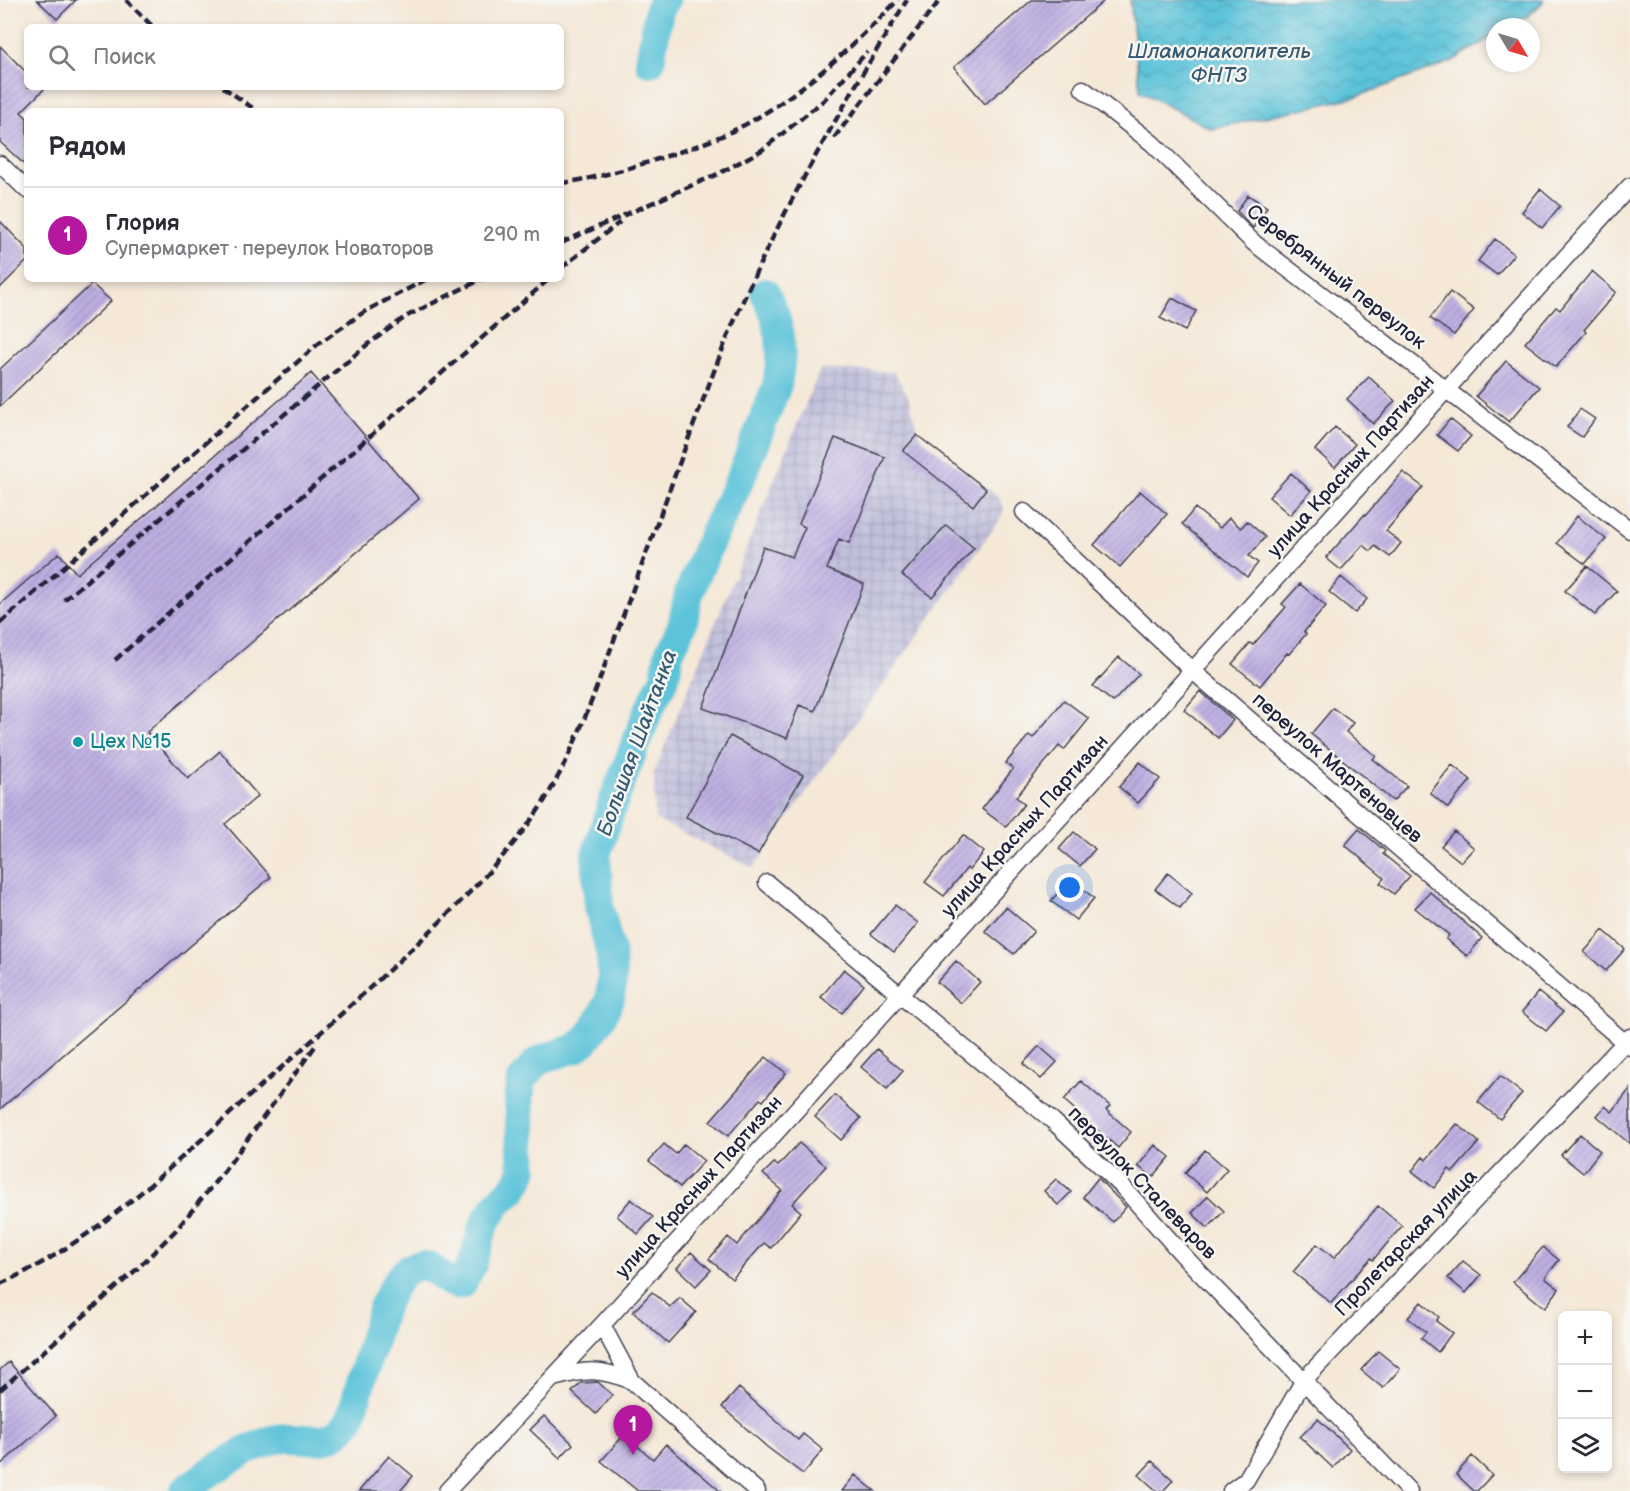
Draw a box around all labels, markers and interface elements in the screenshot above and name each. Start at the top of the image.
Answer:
north arrow [1486,18,1540,72]
search box [24,24,564,90]
water label: Шламонакопитель ФНТЗ [1127,39,1311,88]
icon: search [45,41,78,74]
text: Поиск [93,44,156,71]
text: Рядом [48,132,126,163]
street label: Серебрянный переулок [1241,199,1431,355]
text: Глория [105,210,180,237]
text: 1 [63,223,72,247]
text: 290 m [483,223,540,247]
text: Супермаркет · переулок Новаторов [105,237,433,261]
street label: улица Красных Партизан [1263,370,1439,562]
water label: Большая Шайтанка [592,647,682,839]
street label: переулок Мартеновцев [1247,688,1427,849]
place label: Цех №15 [90,730,172,754]
street label: улица Красных Партизан [937,730,1113,922]
marker: Цех №15 [71,735,85,749]
your location [1055,873,1084,902]
street label: улица Красных Партизан [611,1091,787,1283]
street label: переулок Сталеваров [1063,1101,1222,1265]
street label: Пролетарская улица [1330,1164,1482,1321]
map controls [1558,1311,1612,1473]
button: + [1558,1311,1612,1365]
button: − [1558,1365,1612,1419]
pin: 1 [614,1406,652,1455]
button: layers [1558,1419,1612,1473]

